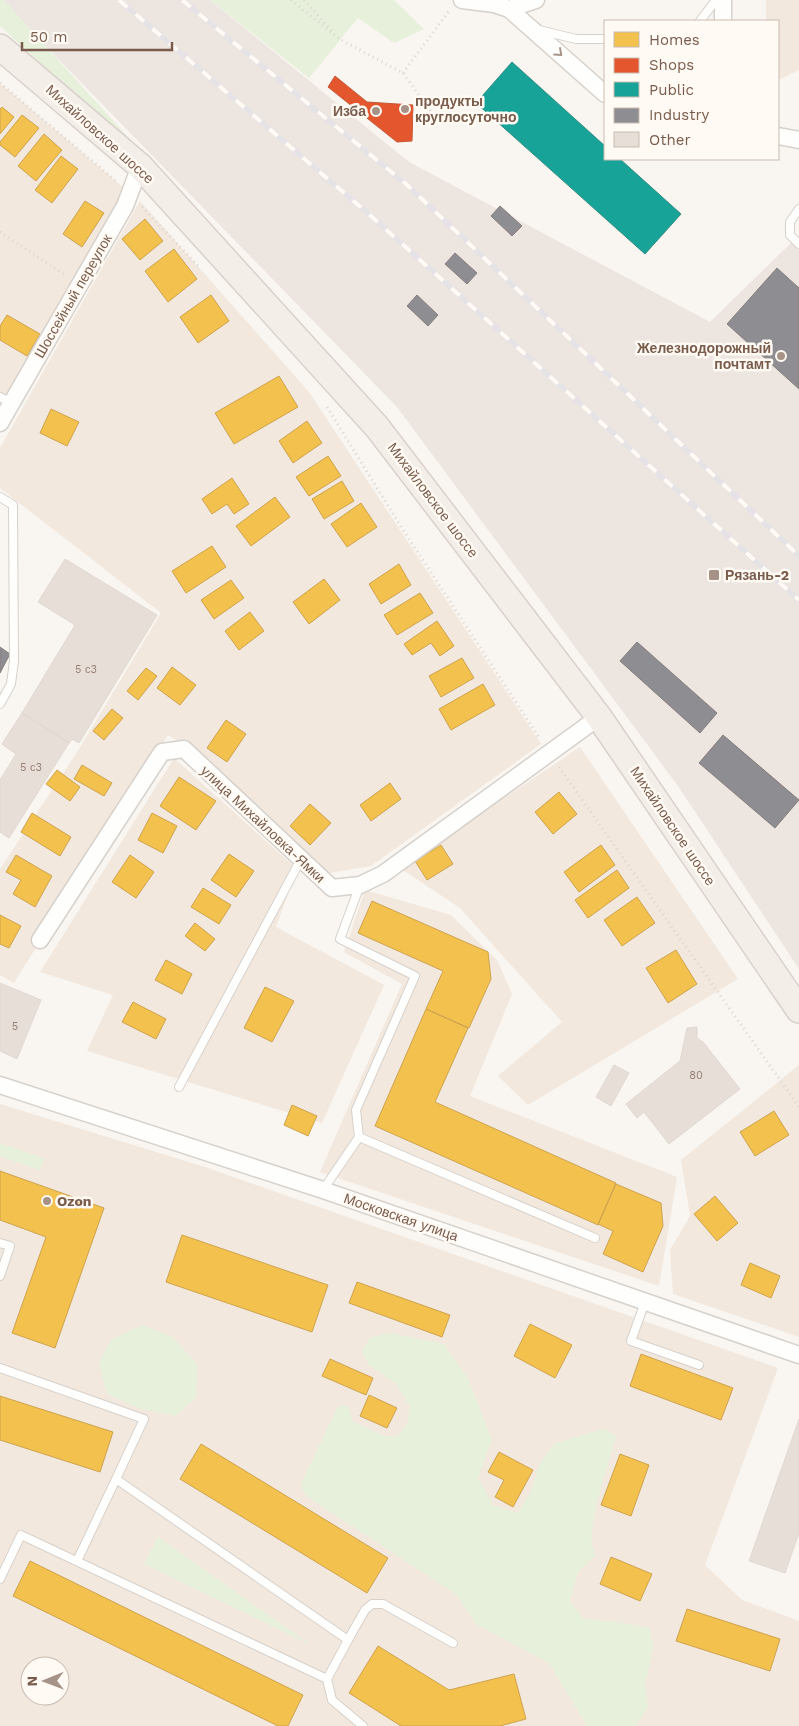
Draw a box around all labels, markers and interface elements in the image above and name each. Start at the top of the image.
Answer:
scale bar [22,20,172,52]
legend [604,20,779,160]
text: 50 m [30,28,67,46]
text: Homes [649,31,700,49]
one-way arrow [554,47,563,56]
text: Shops [649,56,694,74]
street label: Михайловское шоссе [43,81,157,187]
text: Public [649,81,694,99]
place label: продукты круглосуточно [415,93,516,125]
place label: Изба [333,103,366,119]
marker: продукты круглосуточно [399,103,411,115]
marker: Изба [370,105,382,117]
text: Industry [649,106,710,124]
text: Other [649,131,691,149]
street label: Шоссейный переулок [31,230,115,361]
place label: Железнодорожный почтамт [636,340,771,372]
marker: Железнодорожный почтамт [775,350,787,362]
street label: Михайловское шоссе [385,439,482,561]
place label: Рязань-2 [725,567,789,583]
marker: Рязань-2 [707,568,721,582]
house number: 5 с3 [75,663,97,676]
house number: 5 с3 [20,761,42,774]
street label: улица Михайловка-Ямки [198,762,328,886]
street label: Михайловское шоссе [627,764,719,889]
house number: 5 [12,1020,18,1033]
house number: 80 [689,1069,703,1082]
street label: Московская улица [342,1190,461,1244]
place label: Ozon [57,1193,92,1209]
marker: Ozon [41,1195,53,1207]
north arrow [20,1656,70,1706]
text: N [24,1676,40,1687]

